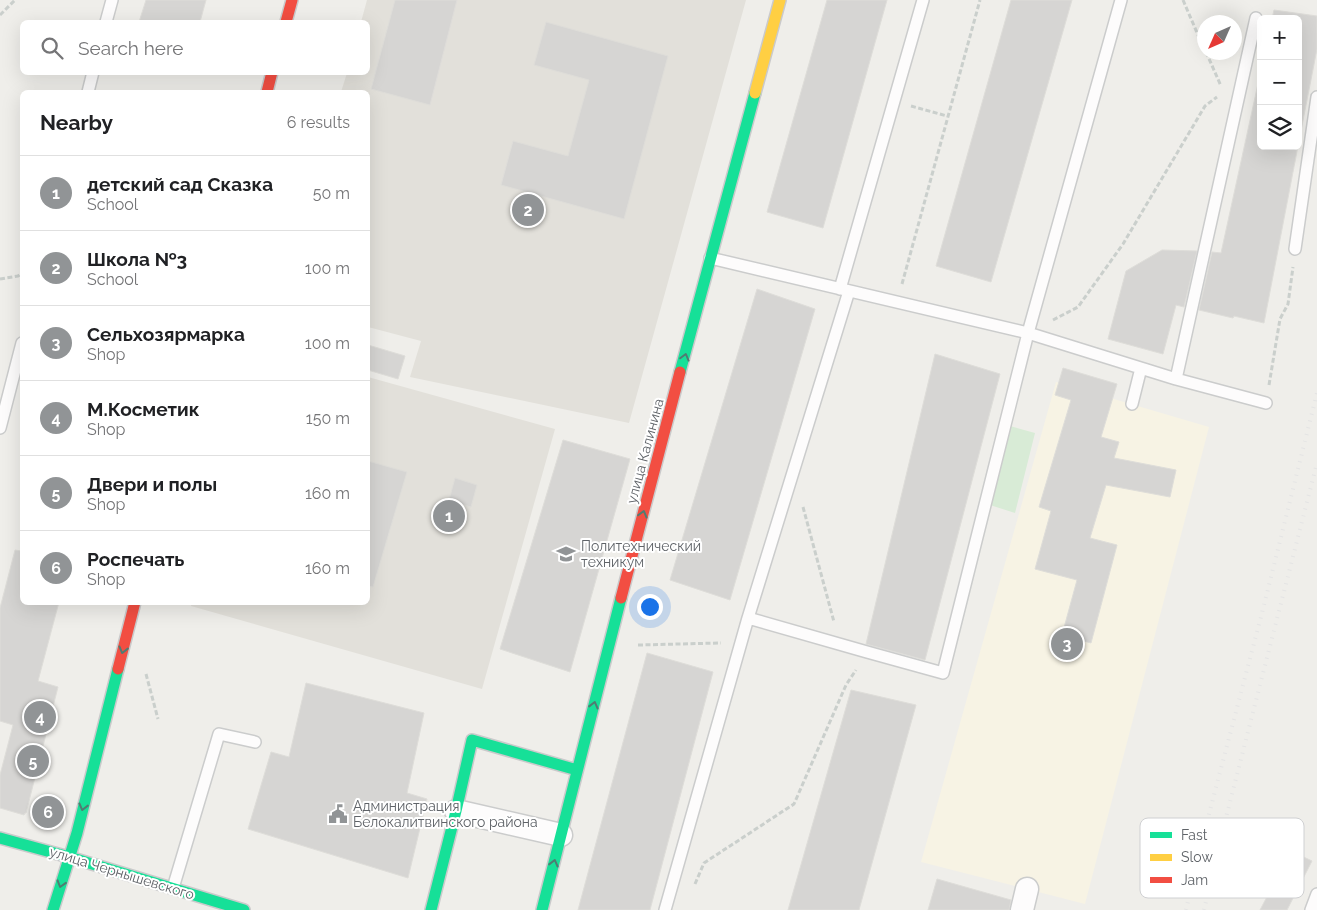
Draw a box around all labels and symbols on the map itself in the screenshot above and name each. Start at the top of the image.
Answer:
north arrow [1197,15,1242,60]
pin: 2 [512,191,544,229]
one-way arrow [679,353,689,361]
street label: улица Калинина [623,397,667,505]
pin: 1 [433,497,465,535]
one-way arrow [638,510,648,518]
place label: Политехнический техникум [581,538,701,570]
school or university icon: Политехнический техникум [555,543,577,565]
your location [637,594,663,620]
pin: 3 [1051,625,1083,663]
one-way arrow [119,645,129,653]
pin: 4 [24,698,56,736]
one-way arrow [588,701,599,710]
pin: 5 [17,742,49,780]
pin: 6 [32,793,64,831]
place label: Администрация Белокалитвинского района [353,798,538,830]
one-way arrow [78,803,89,812]
public building icon: Администрация Белокалитвинского района [327,803,349,825]
legend [1140,818,1304,898]
text: Fast [1181,827,1208,843]
street label: улица Чернышевского [48,843,196,903]
text: Slow [1181,849,1213,865]
one-way arrow [548,858,559,867]
text: Jam [1181,872,1208,888]
one-way arrow [57,879,67,887]

